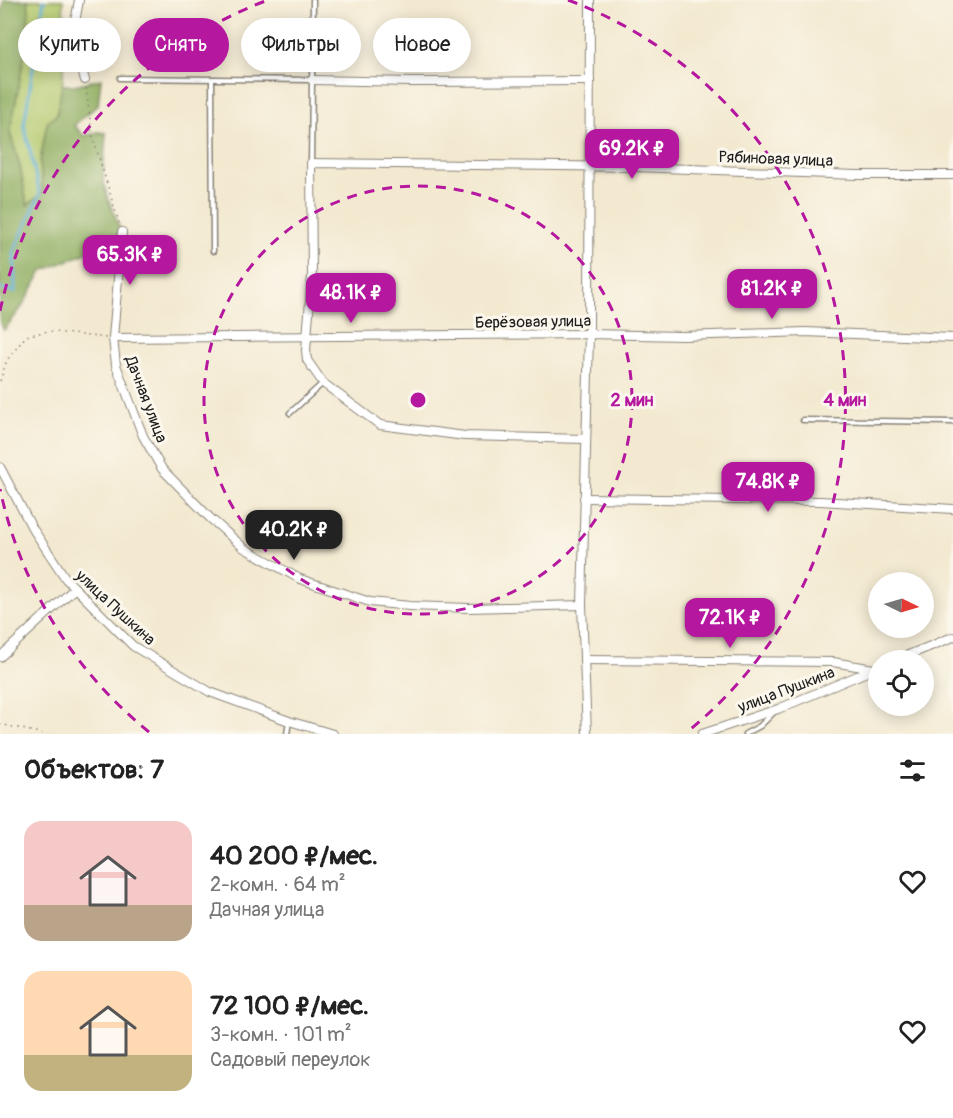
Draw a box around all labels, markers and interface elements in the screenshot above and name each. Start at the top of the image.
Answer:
chip: Купить [18,18,121,72]
chip: Снять [133,18,229,72]
chip: Фильтры [241,18,361,72]
chip: Новое [373,18,471,72]
pin: 69.2K ₽ [577,129,687,180]
text: 69.2K ₽ [599,136,665,161]
street label: Рябиновая улица [718,147,834,171]
pin: 65.3K ₽ [75,235,185,286]
text: 65.3K ₽ [97,242,163,267]
pin: 81.2K ₽ [717,269,827,320]
pin: 48.1K ₽ [296,273,406,324]
text: 81.2K ₽ [741,276,803,301]
text: 48.1K ₽ [320,280,382,305]
street label: Берёзовая улица [475,311,591,333]
street label: Дачная улица [120,352,172,446]
text: 2 мин [611,389,653,412]
text: 4 мин [823,389,867,412]
centre of rings [408,390,428,410]
pin: 74.8K ₽ [713,462,823,513]
text: 74.8K ₽ [735,469,801,494]
pin: 40.2K ₽ [239,510,349,561]
text: 40.2K ₽ [259,517,329,542]
street label: улица Пушкина [71,565,159,650]
north arrow [868,572,934,638]
map controls [868,572,934,716]
pin: 72.1K ₽ [675,598,785,649]
text: 72.1K ₽ [699,605,761,630]
button: locate [868,650,934,716]
street label: улица Пушкина [734,662,837,718]
text: Объектов: 7 [24,754,164,786]
icon: filters [896,754,929,787]
text: 40 200 ₽/мес. [210,840,378,872]
icon: home [72,845,144,917]
icon: heart [896,865,929,898]
text: 2-комн. · 64 m² [210,872,346,897]
text: Дачная улица [210,897,324,922]
text: 72 100 ₽/мес. [210,990,369,1022]
icon: home [72,995,144,1067]
icon: heart [896,1015,929,1048]
text: 3-комн. · 101 m² [210,1022,352,1047]
text: Садовый переулок [210,1047,370,1072]

